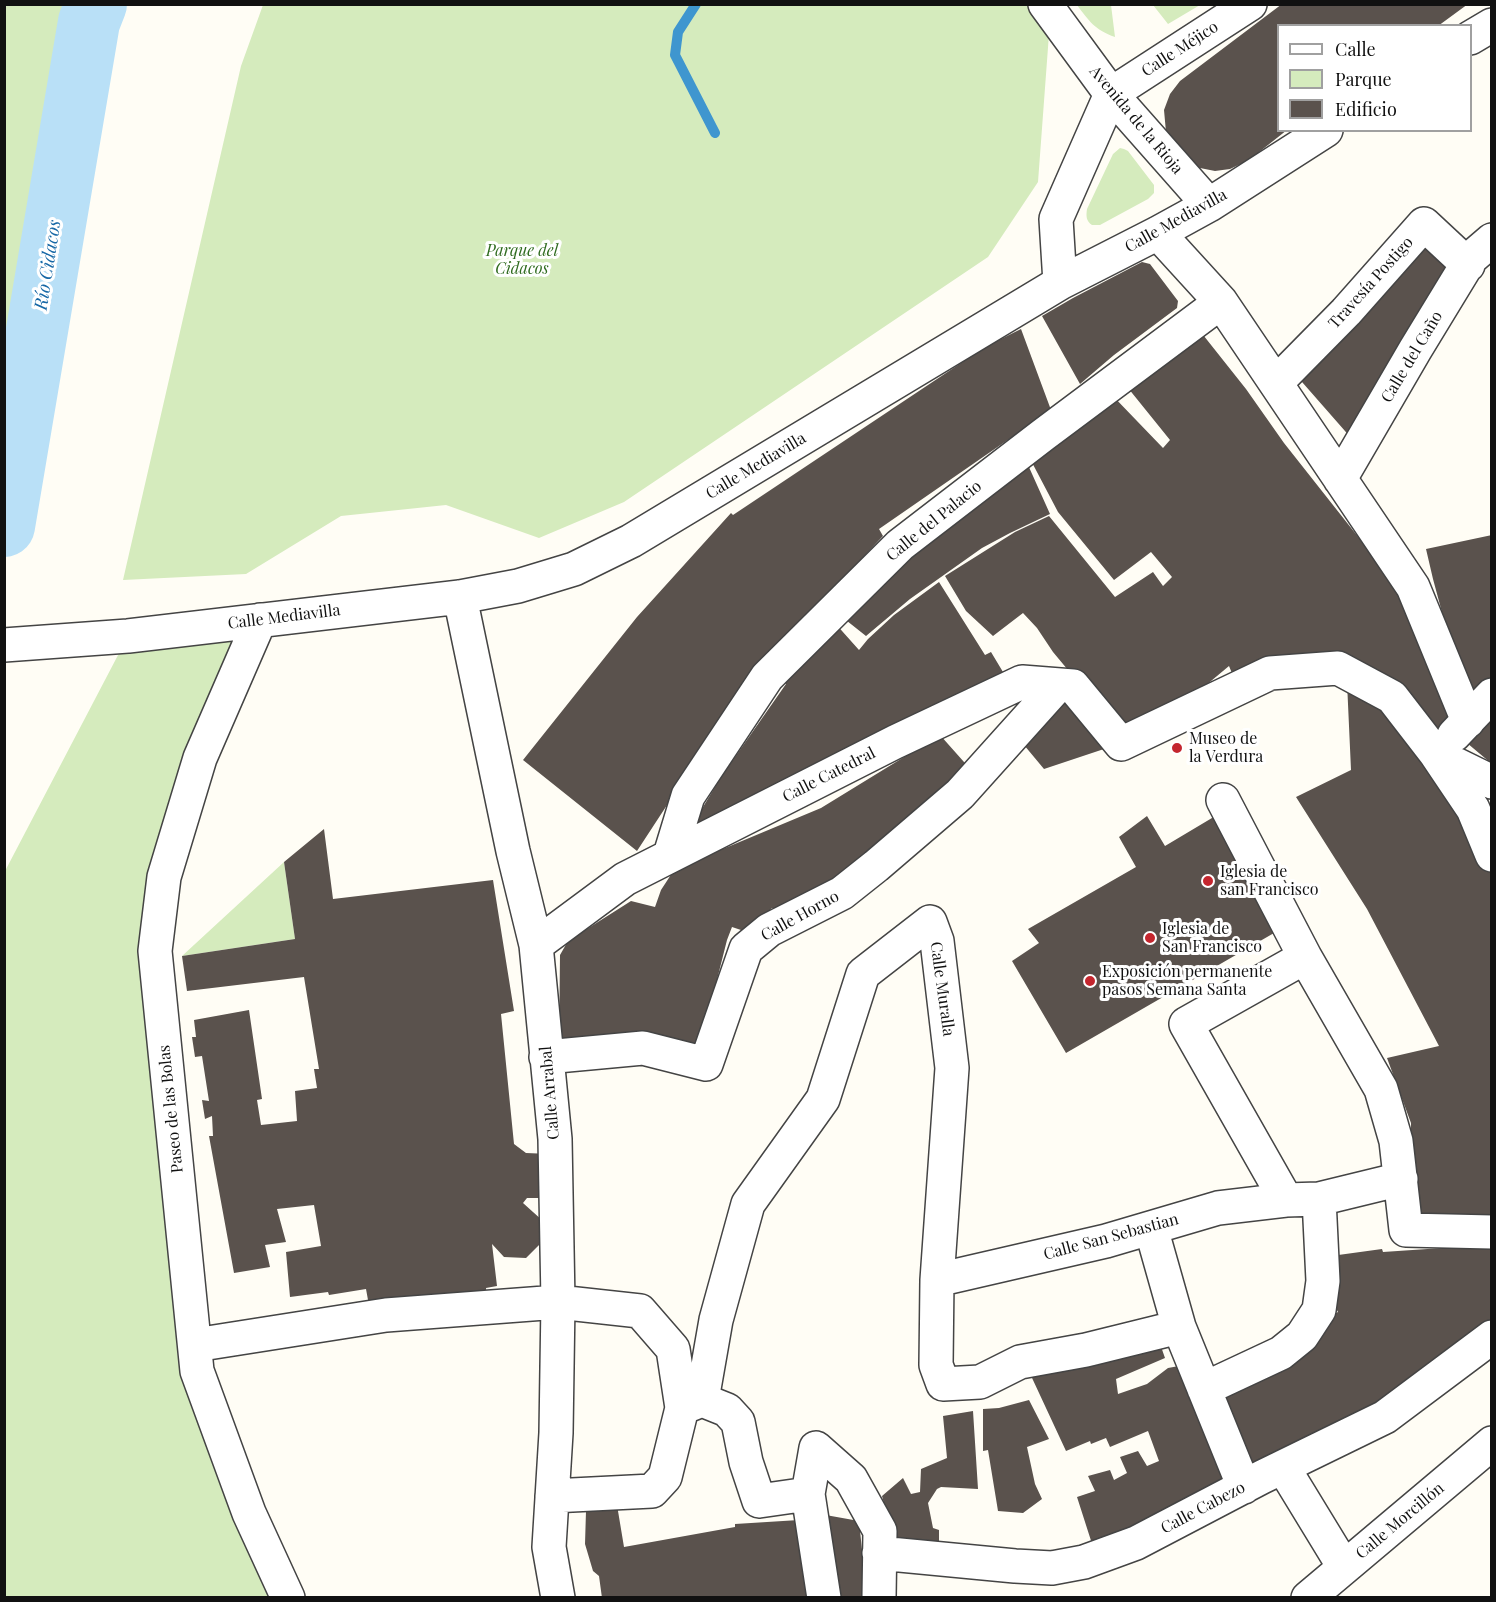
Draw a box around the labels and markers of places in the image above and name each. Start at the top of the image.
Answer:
place label: Museo de la Verdura [1189,729,1263,767]
marker: Museo de la Verdura [1170,741,1184,755]
place label: Iglesia de san Francisco [1220,862,1319,900]
marker: Iglesia de san Francisco [1201,874,1215,888]
place label: Iglesia de San Francisco [1162,919,1262,957]
marker: Iglesia de San Francisco [1143,931,1157,945]
place label: Exposición permanente pasos Semana Santa [1102,962,1272,1000]
marker: Exposición permanente pasos Semana Santa [1083,974,1097,988]

